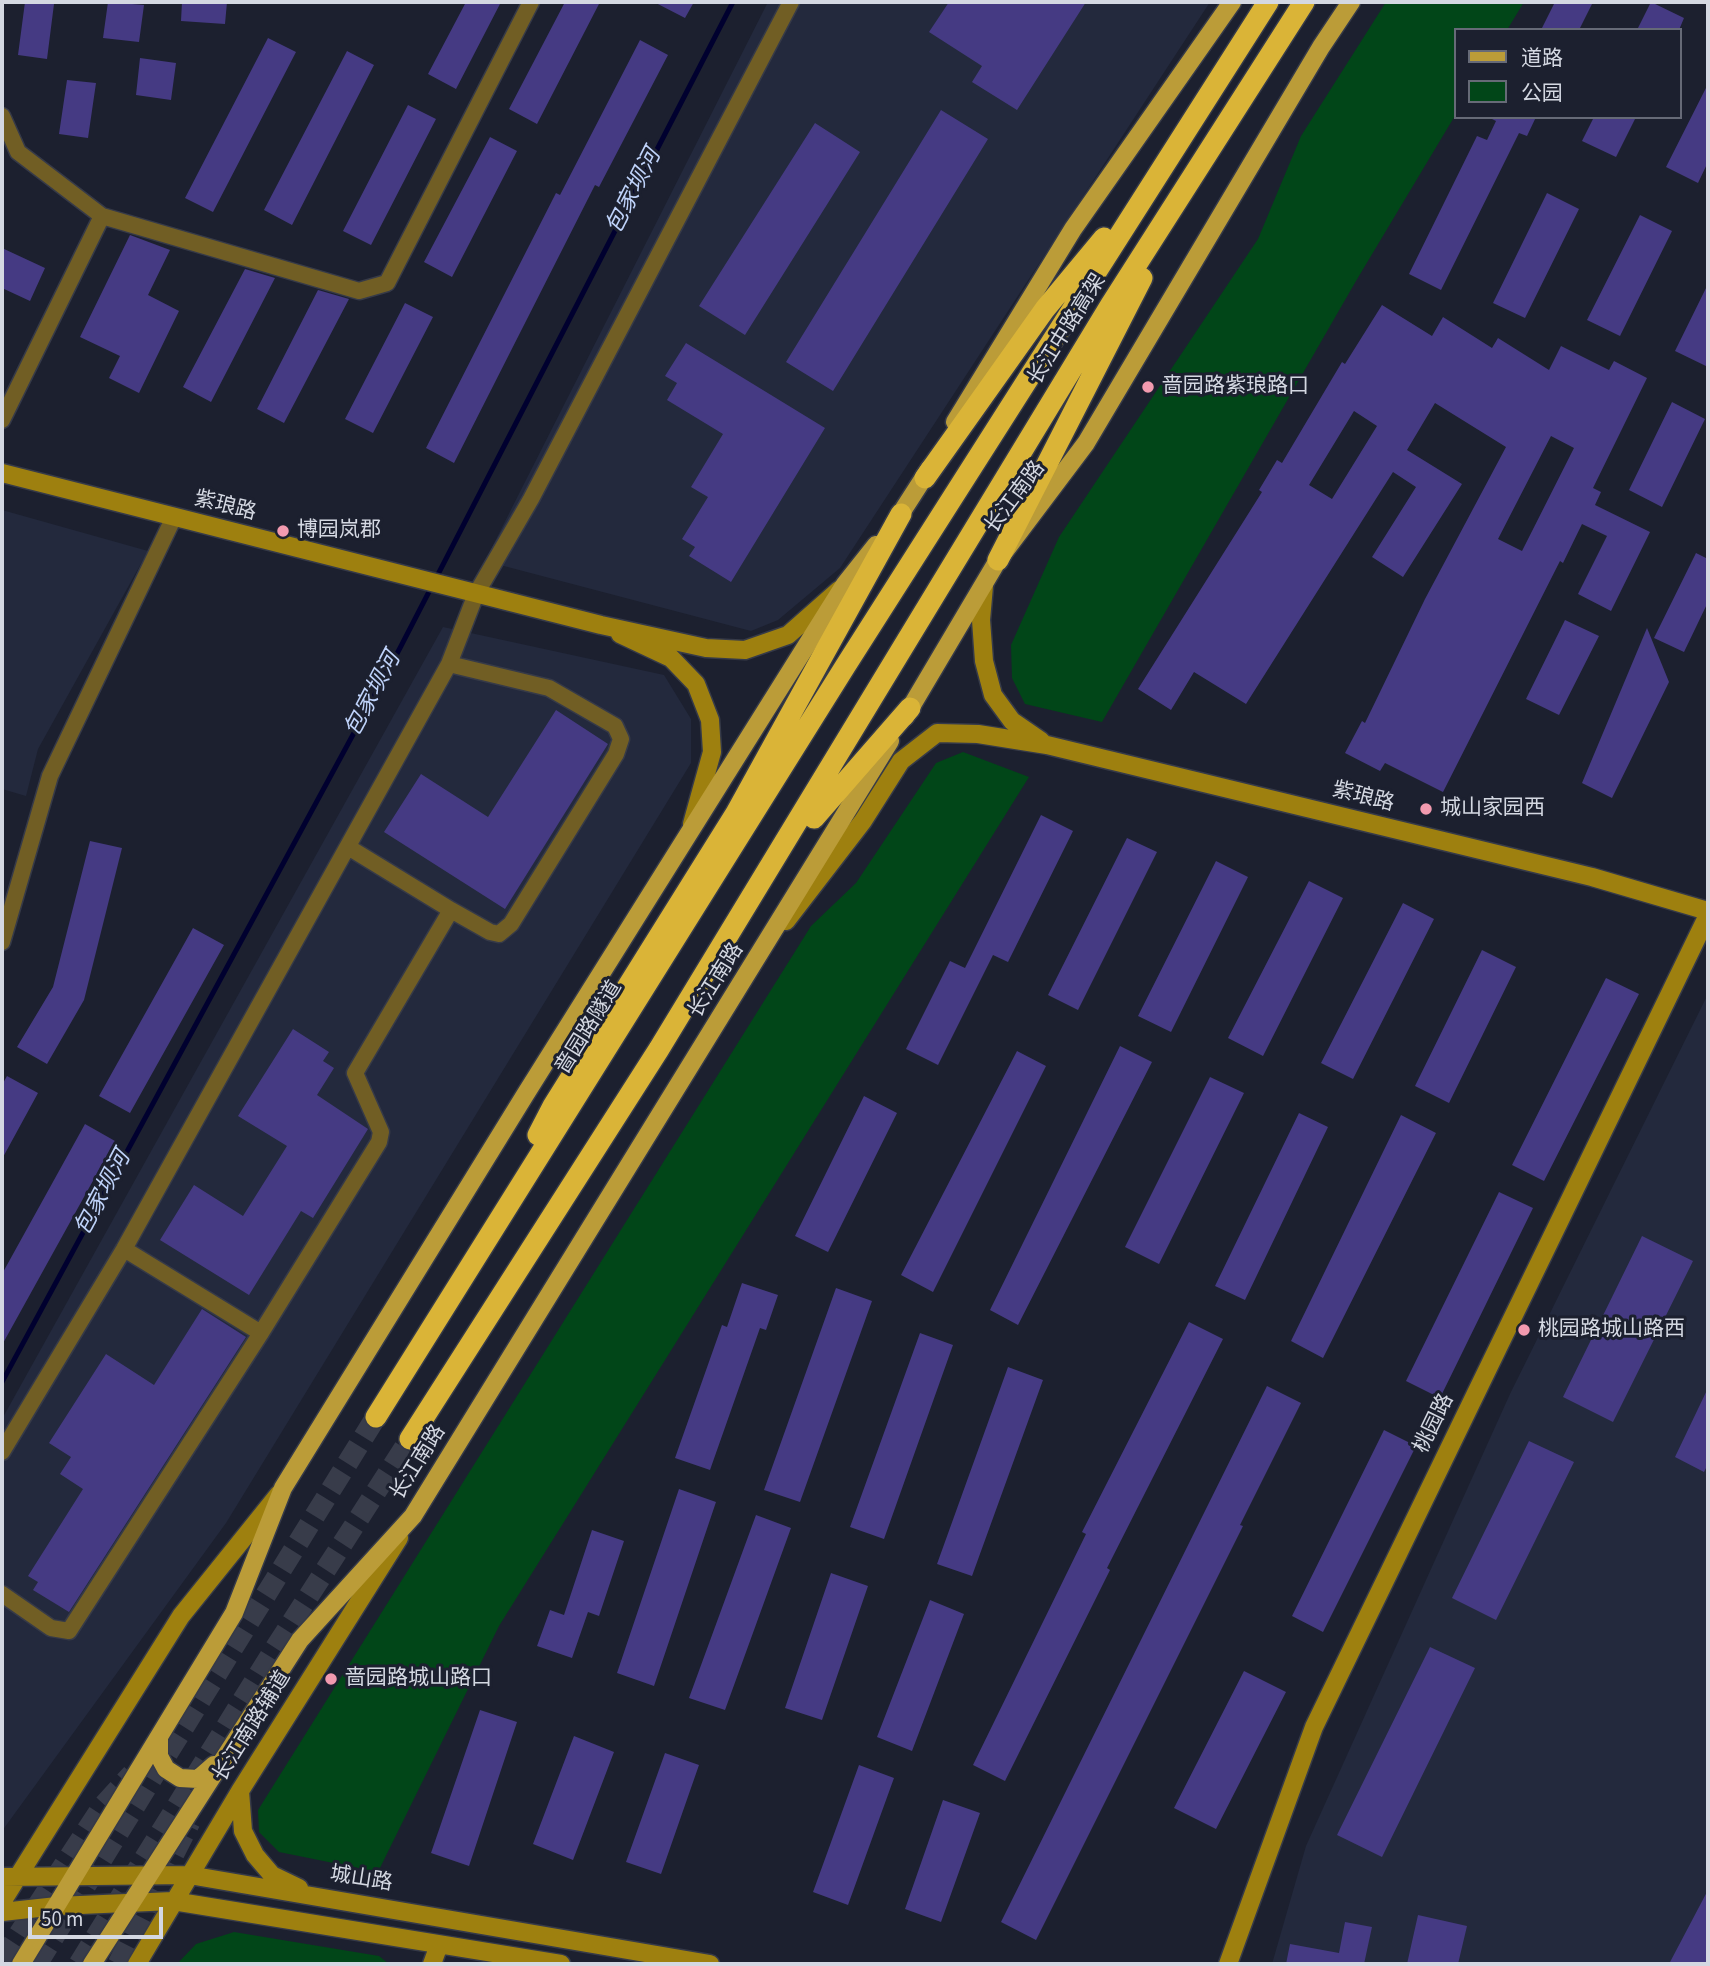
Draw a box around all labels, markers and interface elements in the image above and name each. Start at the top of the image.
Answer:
legend [1454,28,1682,119]
text: 道路 [1521,43,1563,73]
text: 公园 [1521,78,1563,108]
water label: 包家坝河 [602,145,668,239]
street label: 长江中路高架 [1024,270,1112,390]
place label: 啬园路紫琅路口 [1162,374,1309,400]
marker: 啬园路紫琅路口 [1140,379,1156,395]
street label: 长江南路 [981,457,1051,539]
street label: 紫琅路 [191,487,259,527]
place label: 博园岚郡 [297,518,381,544]
marker: 博园岚郡 [275,523,291,539]
water label: 包家坝河 [340,648,408,742]
street label: 紫琅路 [1329,778,1397,818]
place label: 城山家园西 [1440,796,1545,822]
marker: 城山家园西 [1418,801,1434,817]
street label: 长江南路 [684,939,750,1023]
street label: 啬园路隧道 [551,977,629,1079]
water label: 包家坝河 [70,1147,138,1241]
place label: 桃园路城山路西 [1538,1317,1685,1343]
marker: 桃园路城山路西 [1516,1322,1532,1338]
street label: 桃园路 [1410,1390,1460,1458]
street label: 长江南路 [386,1421,452,1505]
place label: 啬园路城山路口 [345,1666,492,1692]
street label: 长江南路辅道 [209,1667,297,1787]
marker: 啬园路城山路口 [323,1671,339,1687]
street label: 城山路 [328,1863,394,1897]
scale bar [32,1892,166,1936]
text: 50 m [41,1904,83,1934]

